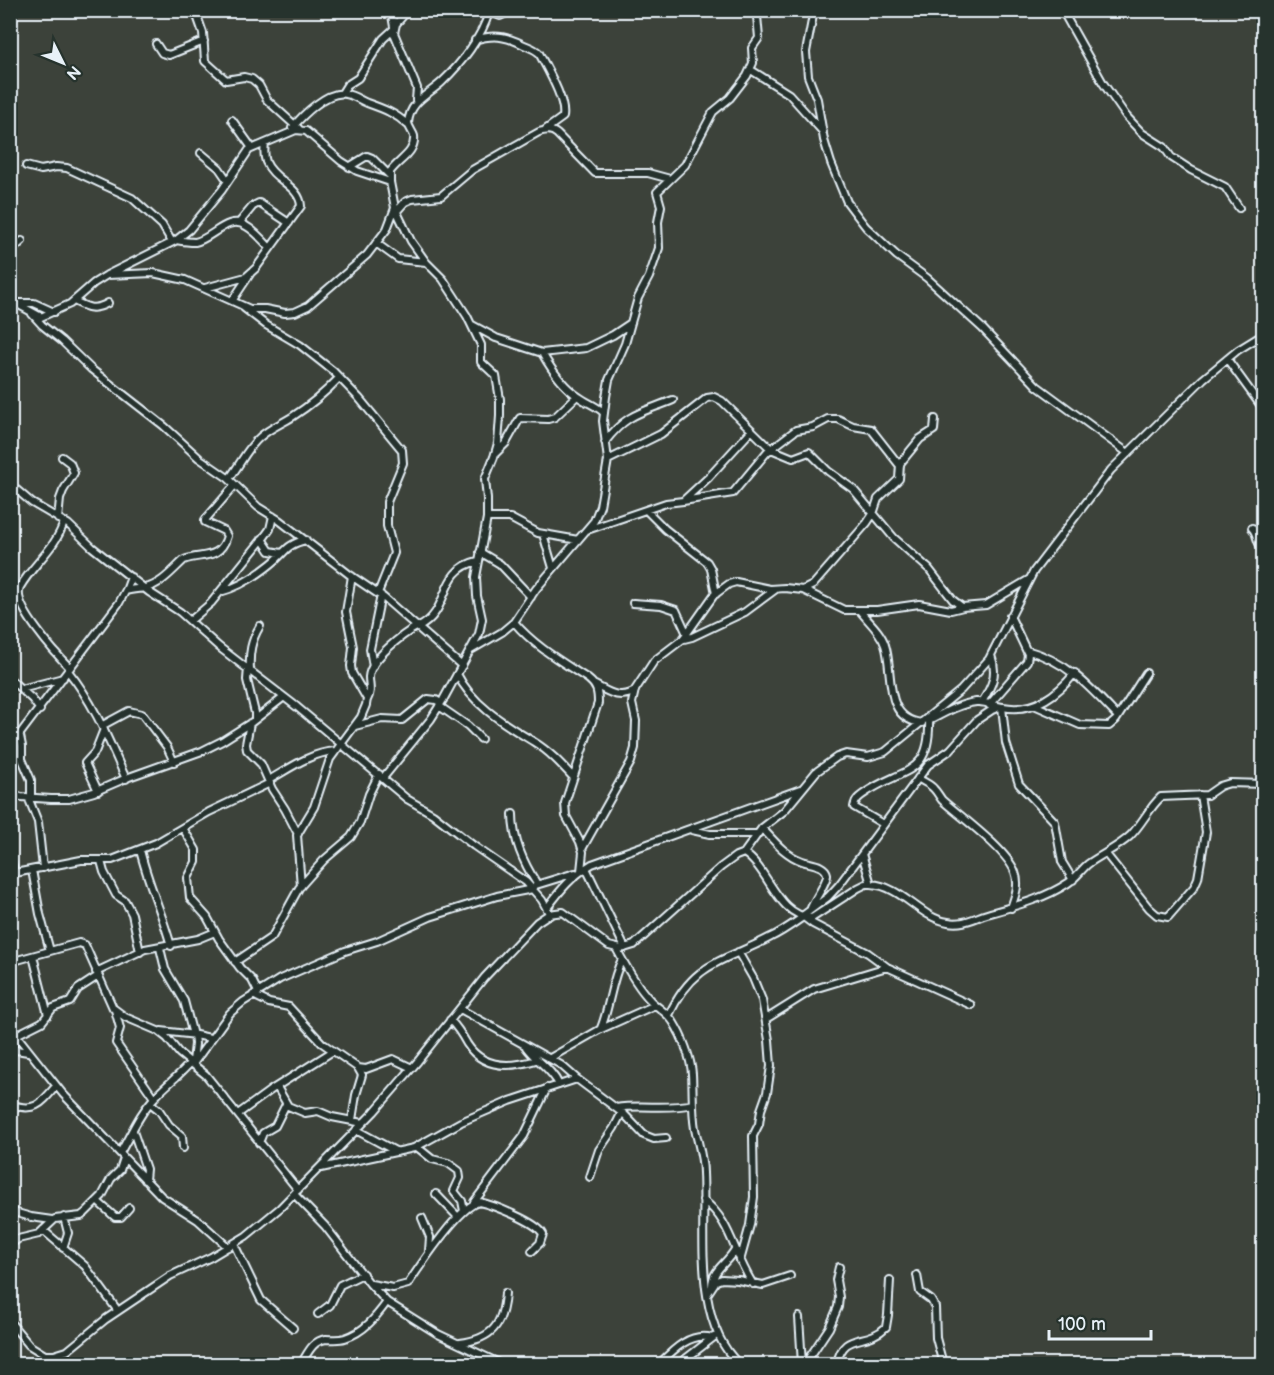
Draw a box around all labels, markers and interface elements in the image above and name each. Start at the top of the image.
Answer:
north arrow [33,33,93,93]
text: N [62,61,84,83]
scale bar [1049,1303,1151,1341]
text: 100 m [1058,1314,1106,1335]

